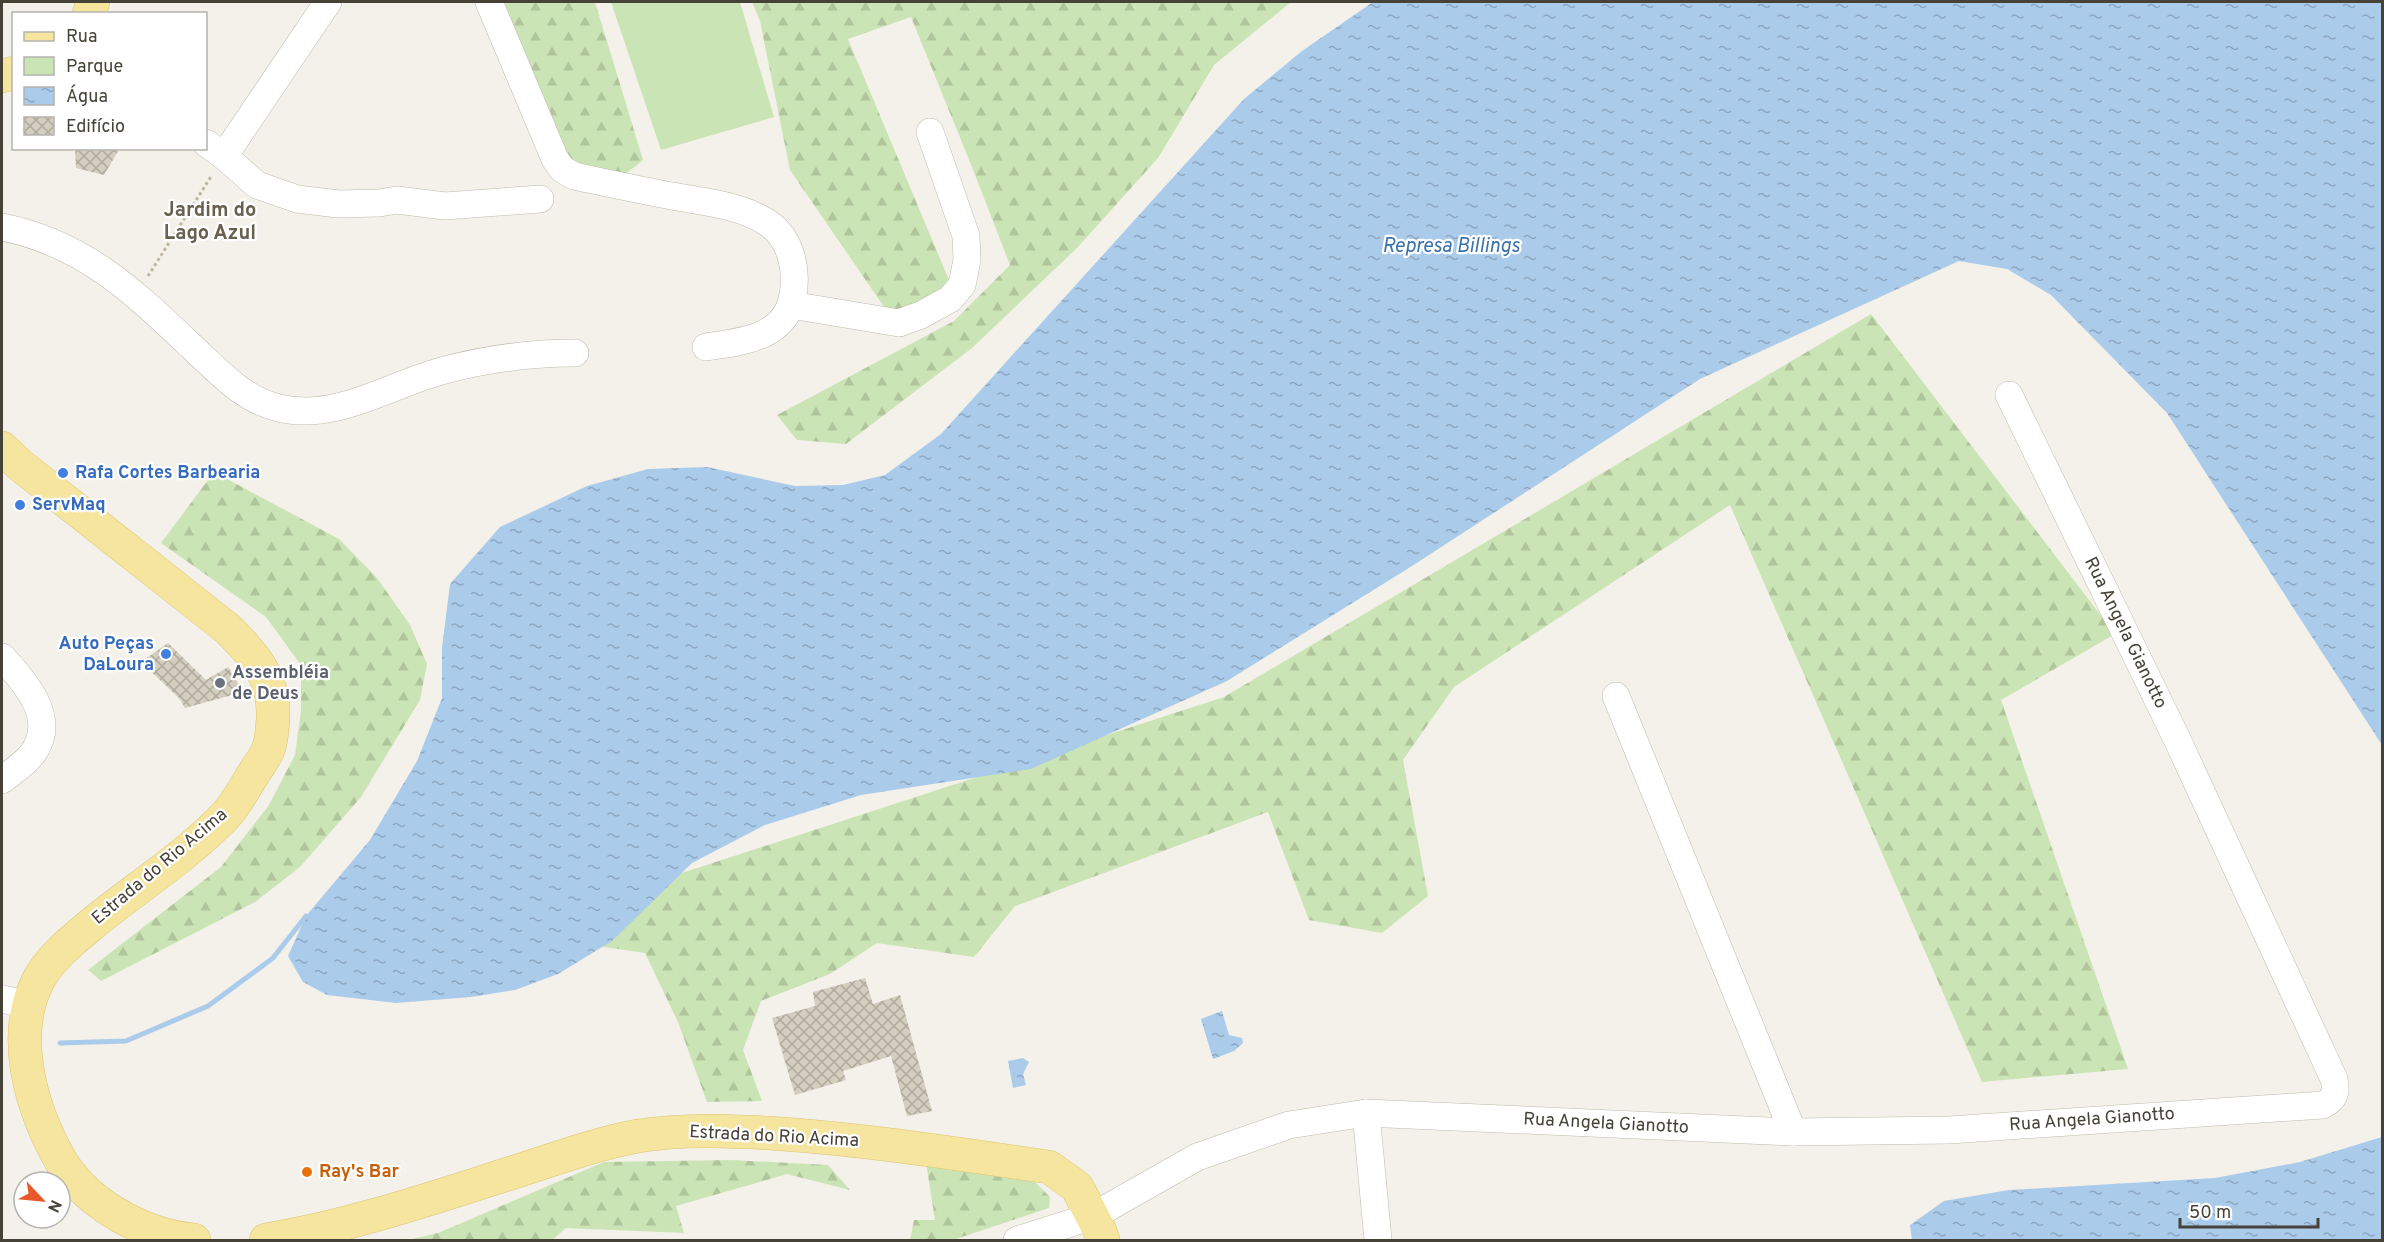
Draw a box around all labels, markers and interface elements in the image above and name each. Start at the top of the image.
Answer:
legend [12,12,207,150]
text: Rua [66,26,97,49]
text: Parque [66,56,123,79]
text: Água [66,84,108,109]
text: Edifício [66,116,125,139]
district label: Jardim do Lago Azul [164,198,256,247]
water label: Represa Billings [1382,234,1521,260]
place label: Rafa Cortes Barbearia [75,462,260,485]
marker: Rafa Cortes Barbearia [56,466,70,480]
place label: ServMaq [32,494,106,517]
marker: ServMaq [13,498,27,512]
street label: Rua Angela Gianotto [2078,553,2172,713]
place label: Auto Peças DaLoura [59,633,154,677]
marker: Auto Peças DaLoura [159,647,173,661]
place label: Assembléia de Deus [232,662,329,706]
marker: Assembléia de Deus [213,676,227,690]
street label: Estrada do Rio Acima [88,804,232,930]
street label: Rua Angela Gianotto [2008,1103,2176,1137]
street label: Rua Angela Gianotto [1523,1108,1689,1140]
street label: Estrada do Rio Acima [689,1121,859,1153]
place label: Ray's Bar [319,1161,400,1184]
marker: Ray's Bar [300,1165,314,1179]
north arrow [12,1170,72,1230]
scale bar [2180,1191,2318,1229]
text: N [42,1196,65,1215]
text: 50 m [2189,1202,2231,1225]

